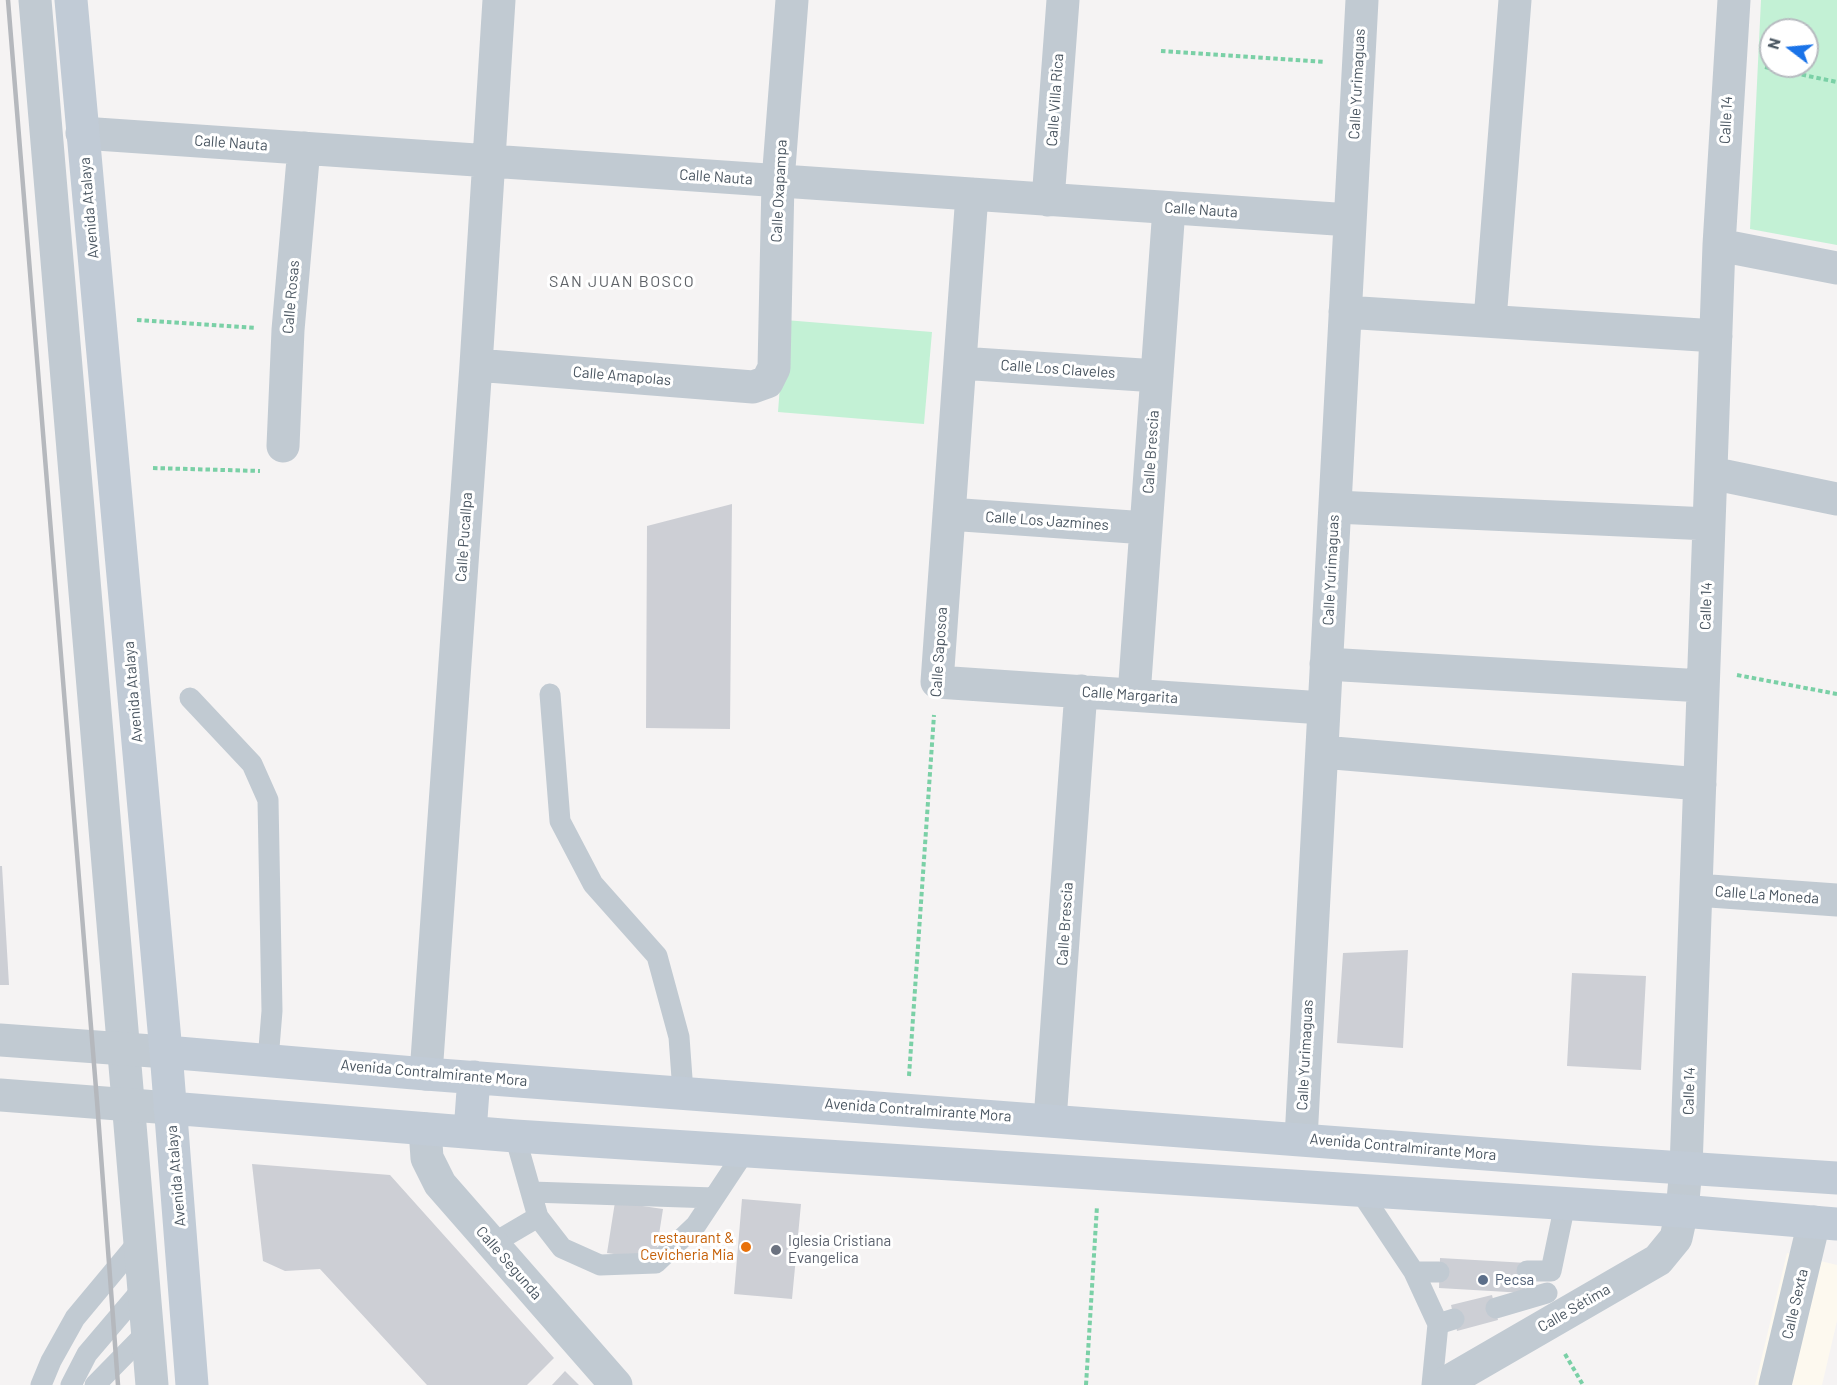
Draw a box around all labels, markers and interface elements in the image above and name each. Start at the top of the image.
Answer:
north arrow [1759,18,1819,78]
street label: Calle Yurimaguas [1345,28,1369,140]
text: N [1763,36,1784,51]
street label: Calle Villa Rica [1043,53,1067,147]
street label: Calle 14 [1716,96,1736,144]
street label: Calle Nauta [194,131,268,155]
street label: Calle Oxapampa [767,139,791,243]
street label: Avenida Atalaya [76,157,102,259]
street label: Calle Nauta [679,165,753,189]
street label: Calle Nauta [1164,198,1238,222]
street label: Calle Rosas [279,259,303,335]
district label: SAN JUAN BOSCO [549,272,695,292]
street label: Calle Los Claveles [1000,356,1116,382]
street label: Calle Amapolas [572,363,672,389]
street label: Calle Brescia [1139,410,1163,494]
street label: Calle Pucallpa [452,492,476,582]
street label: Calle Los Jazmines [985,508,1109,534]
street label: Calle Yurimaguas [1319,514,1343,626]
street label: Calle 14 [1696,582,1716,630]
street label: Calle Saposoa [927,606,951,698]
street label: Avenida Atalaya [120,641,146,743]
street label: Calle Margarita [1081,683,1179,707]
street label: Calle Brescia [1053,882,1077,966]
street label: Calle La Moneda [1714,882,1820,908]
street label: Calle Yurimaguas [1293,999,1317,1111]
street label: Avenida Contralmirante Mora [340,1056,528,1090]
street label: Calle 14 [1679,1067,1699,1115]
street label: Avenida Contralmirante Mora [824,1094,1012,1126]
street label: Avenida Atalaya [163,1125,189,1227]
street label: Avenida Contralmirante Mora [1309,1130,1497,1164]
street label: Calle Segunda [472,1223,546,1303]
place label: restaurant & Cevicheria Mia [640,1229,734,1264]
place label: Iglesia Cristiana Evangelica [788,1232,891,1267]
marker: restaurant & Cevicheria Mia [739,1240,753,1254]
marker: Iglesia Cristiana Evangelica [769,1243,783,1257]
street label: Calle Sexta [1778,1267,1812,1341]
place label: Pecsa [1495,1271,1534,1289]
marker: Pecsa [1476,1273,1490,1287]
street label: Calle Sétima [1535,1280,1613,1336]

